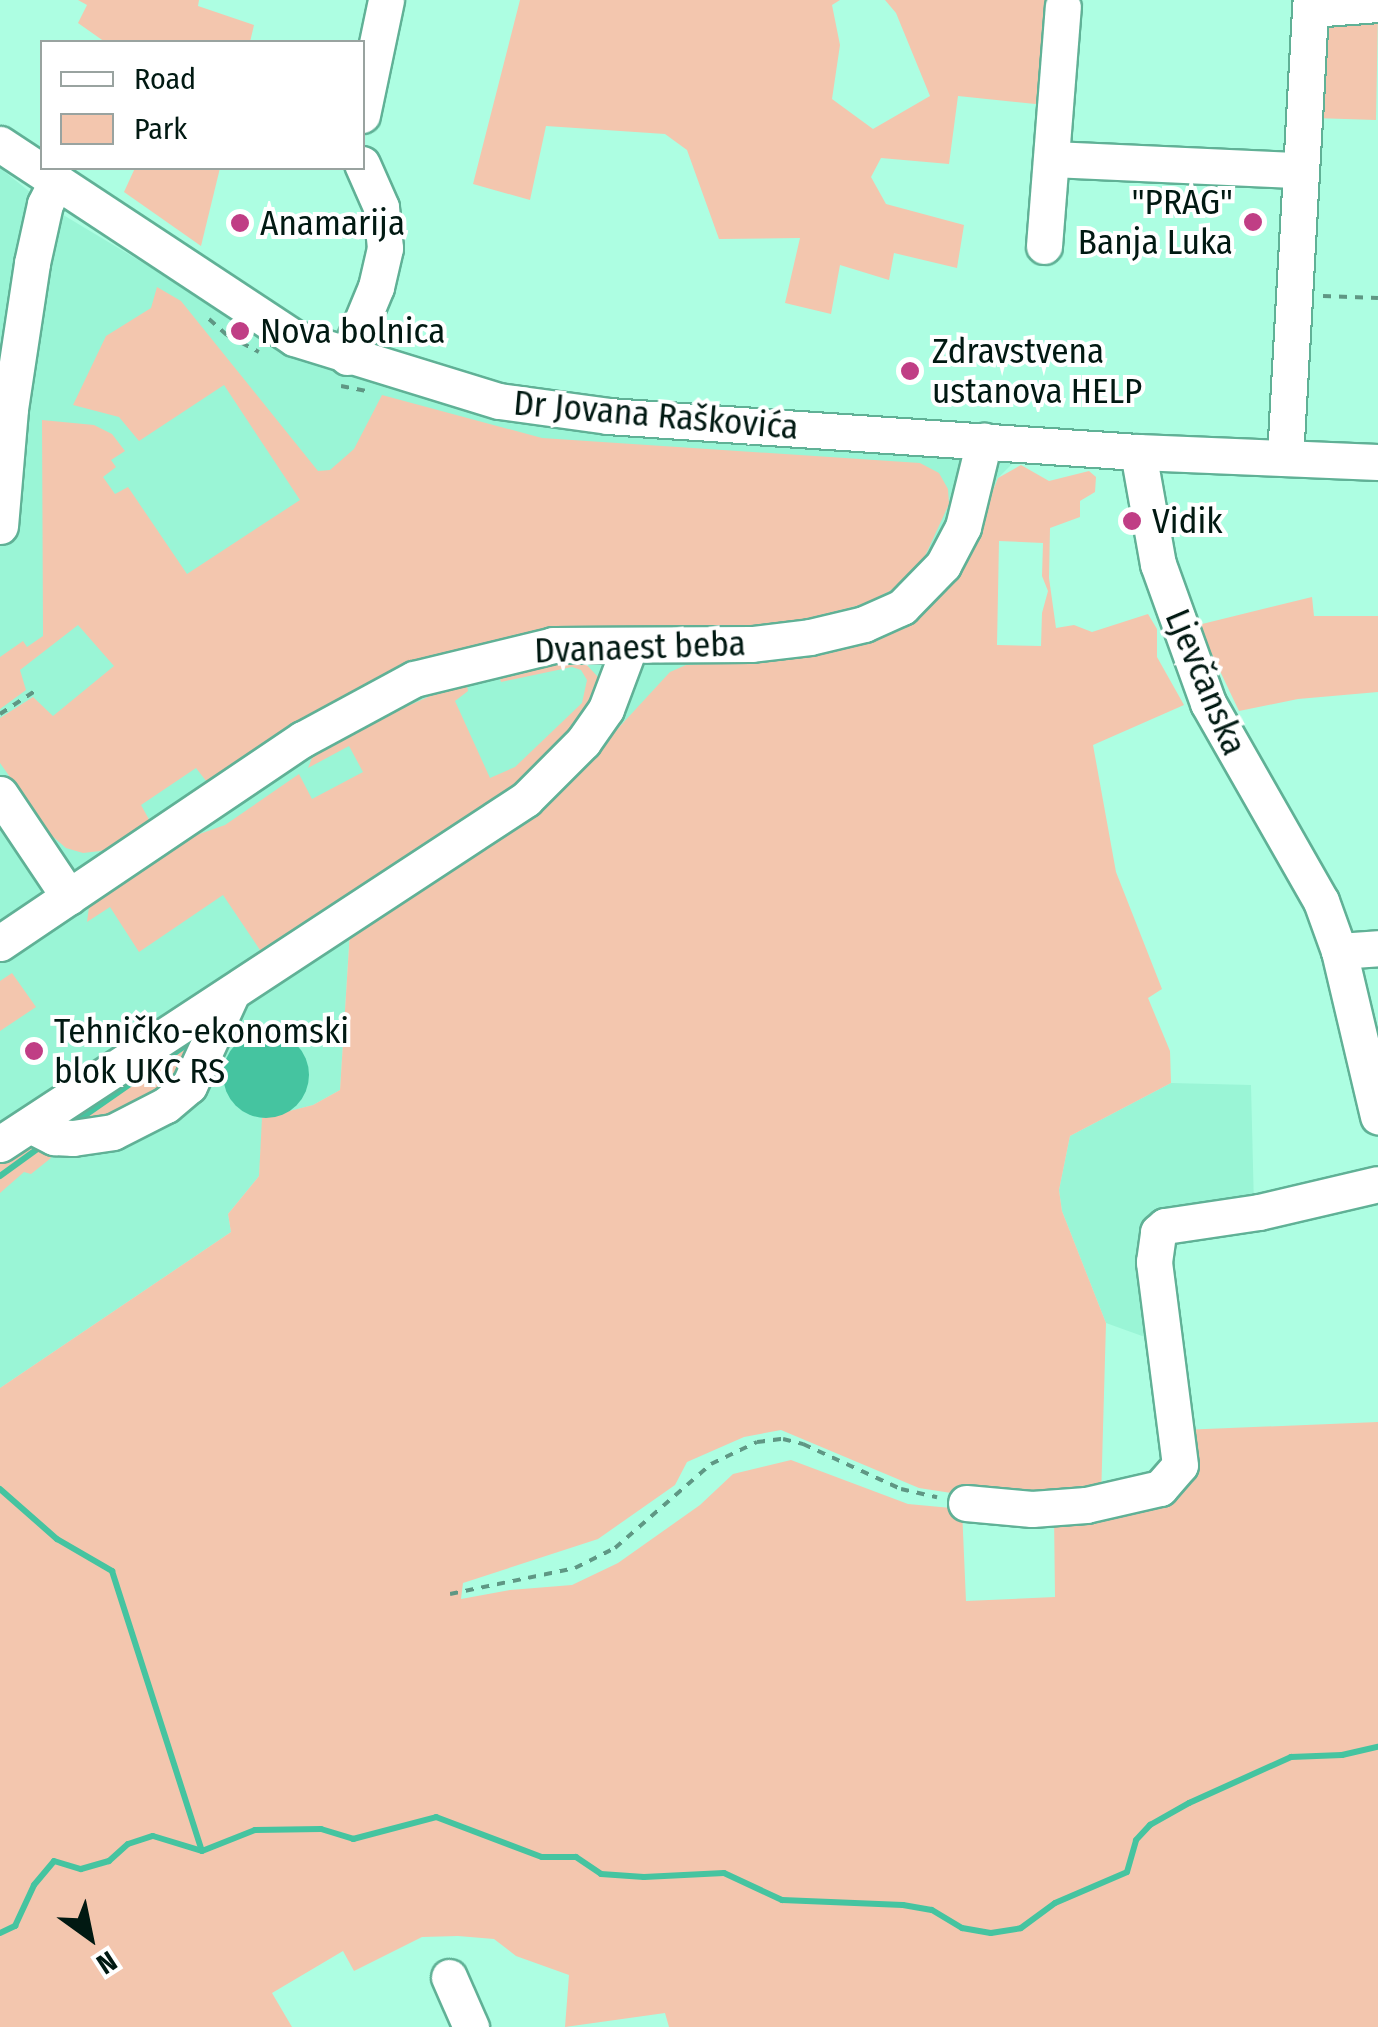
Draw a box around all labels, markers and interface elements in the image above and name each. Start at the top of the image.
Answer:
legend [40,40,365,170]
text: Road [134,61,196,97]
text: Park [134,111,187,147]
place label: "PRAG" Banja Luka [1078,181,1233,263]
place label: Anamarija [260,202,405,244]
marker: "PRAG" Banja Luka [1242,211,1264,233]
marker: Anamarija [229,212,251,234]
place label: Nova bolnica [260,310,445,352]
marker: Nova bolnica [229,320,251,342]
place label: Zdravstvena ustanova HELP [932,330,1142,412]
marker: Zdravstvena ustanova HELP [897,358,923,384]
street label: Dr Jovana Raškovića [512,382,800,448]
place label: Vidik [1152,500,1223,542]
marker: Vidik [1121,510,1143,532]
street label: Ljevčanska [1156,603,1256,761]
street label: Dvanaest beba [534,622,746,672]
place label: Tehničko-ekonomski blok UKC RS [54,1010,349,1092]
marker: Tehničko-ekonomski blok UKC RS [23,1040,45,1062]
north arrow [40,1887,140,1987]
text: N [91,1944,123,1981]

